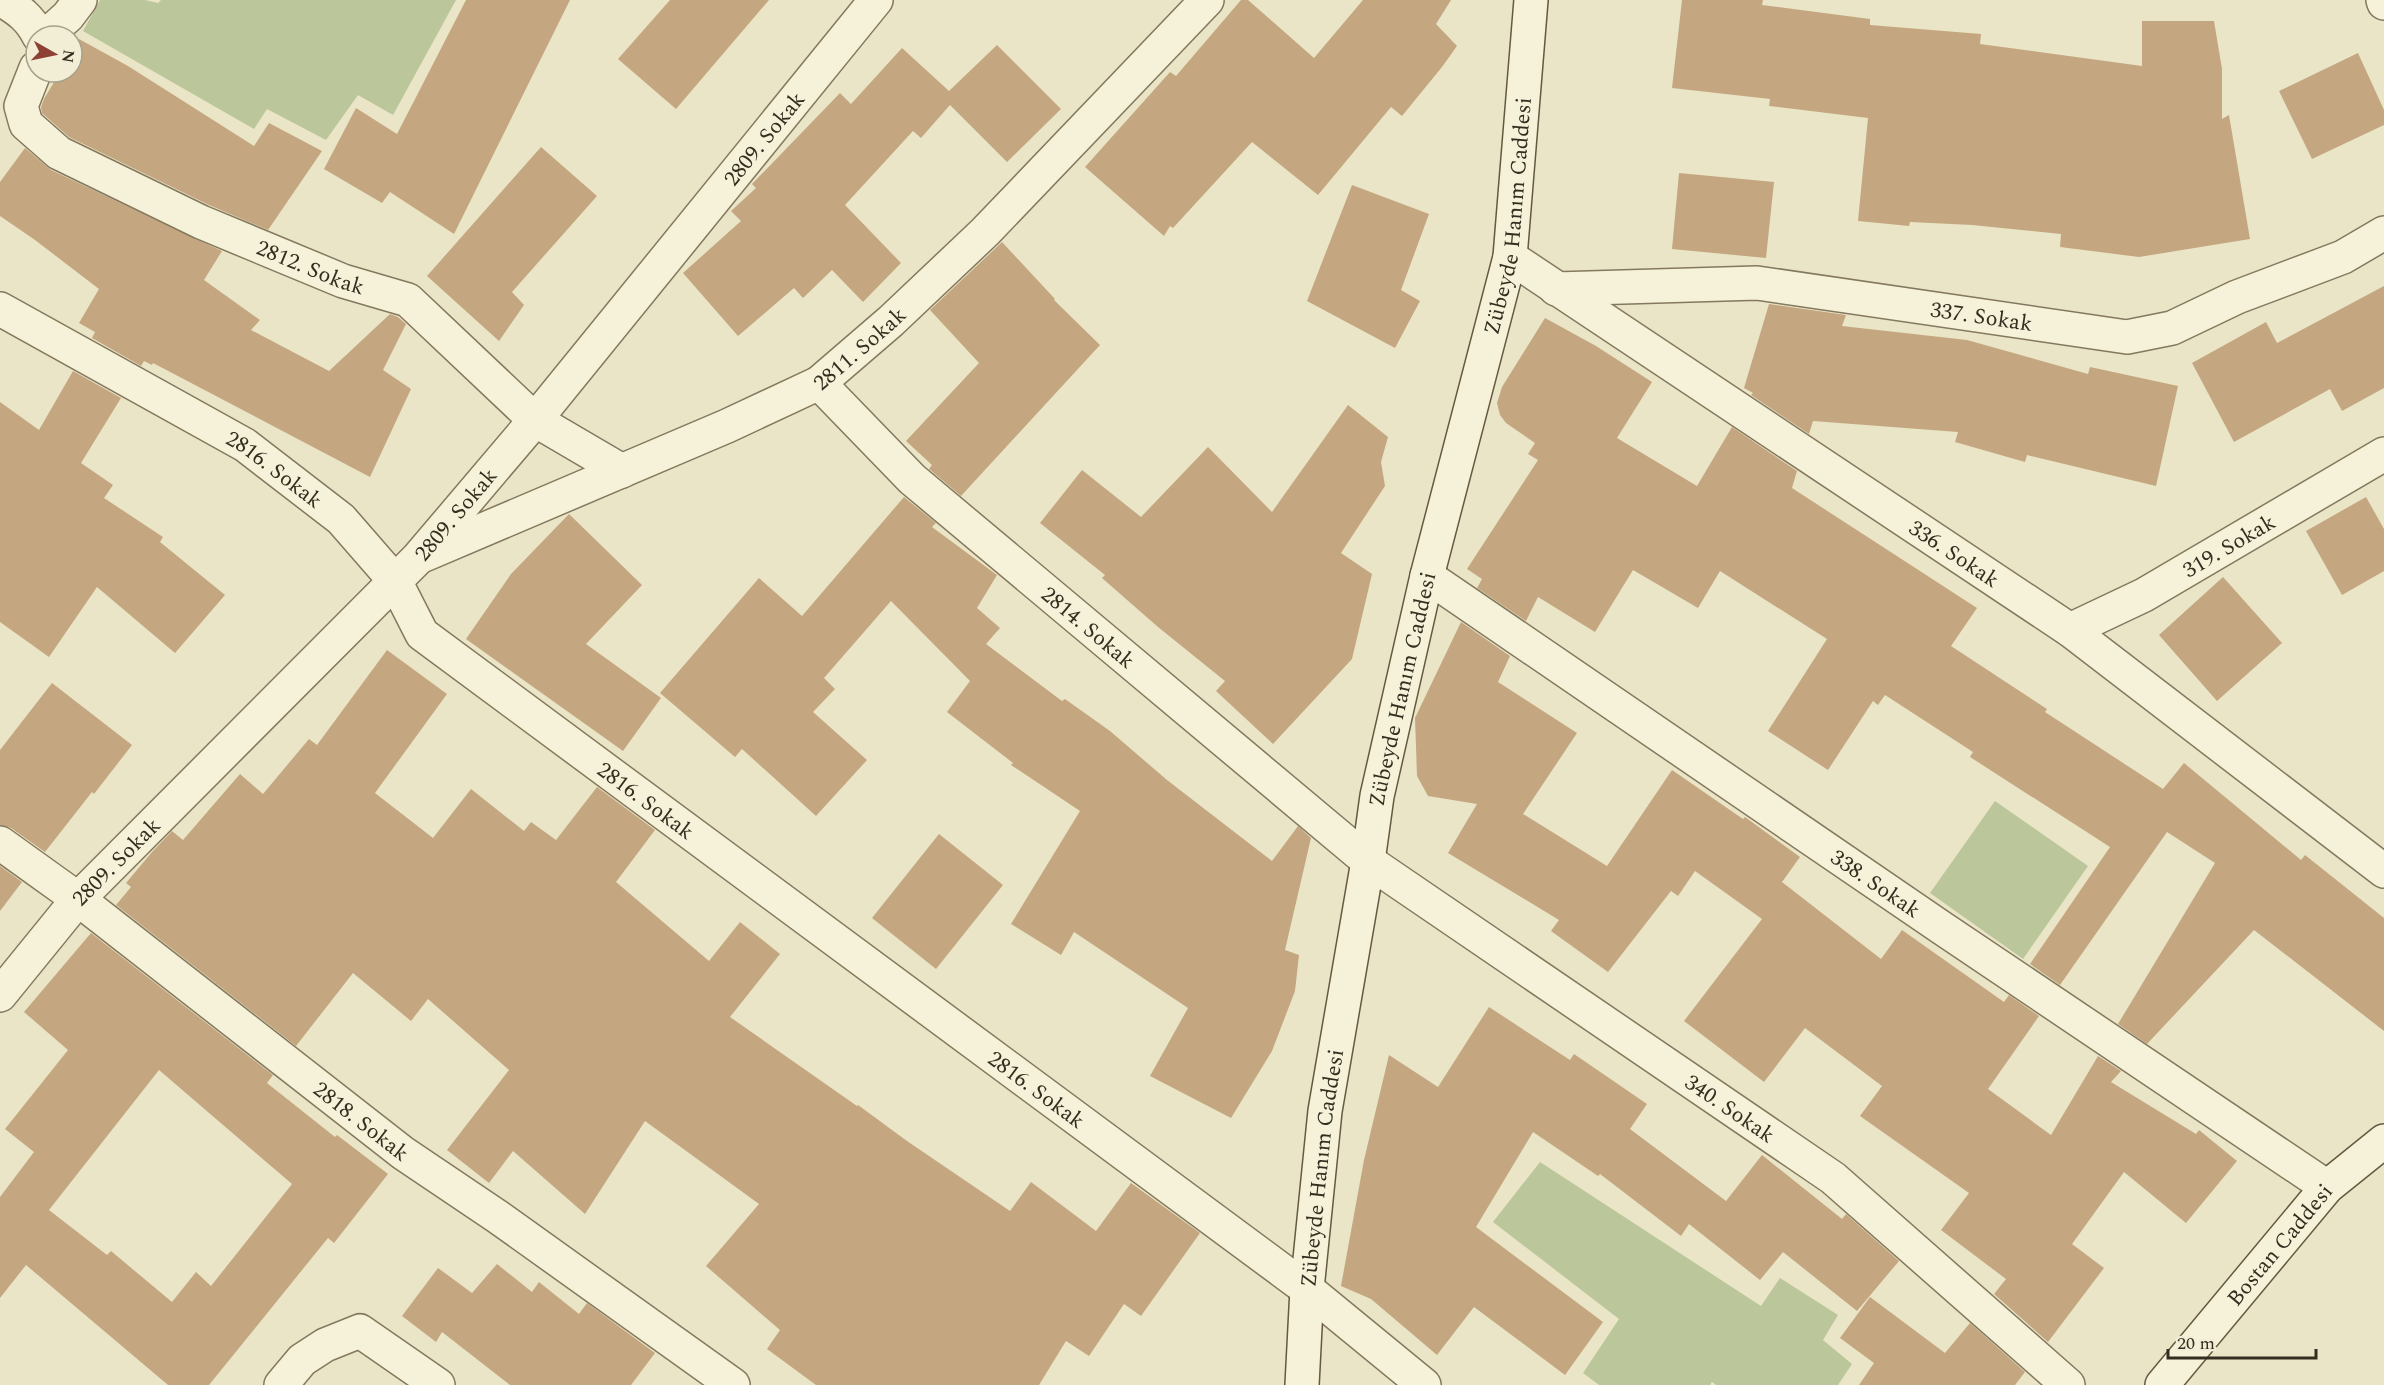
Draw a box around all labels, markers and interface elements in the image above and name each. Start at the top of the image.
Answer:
north arrow [24,24,84,84]
text: N [55,48,81,65]
street label: 2809. Sokak [716,85,814,194]
street label: Zübeyde Hanım Caddesi [1475,96,1541,338]
street label: 2812. Sokak [251,232,368,304]
street label: 337. Sokak [1928,293,2035,341]
street label: 2811. Sokak [806,300,914,399]
street label: 2816. Sokak [219,423,329,517]
street label: 2809. Sokak [407,461,506,569]
street label: 319. Sokak [2177,506,2282,587]
street label: 336. Sokak [1902,512,2006,597]
street label: Zübeyde Hanım Caddesi [1361,568,1445,809]
street label: 2814. Sokak [1033,579,1142,677]
street label: 2816. Sokak [590,754,701,848]
street label: 2809. Sokak [65,810,169,914]
street label: 338. Sokak [1823,842,1927,927]
street label: 2816. Sokak [980,1043,1092,1137]
street label: Zübeyde Hanım Caddesi [1292,1047,1353,1289]
street label: 340. Sokak [1678,1067,1781,1152]
street label: 2818. Sokak [306,1074,416,1170]
street label: Bostan Caddesi [2219,1177,2341,1314]
scale bar [2168,1322,2316,1360]
text: 20 m [2177,1330,2215,1357]

